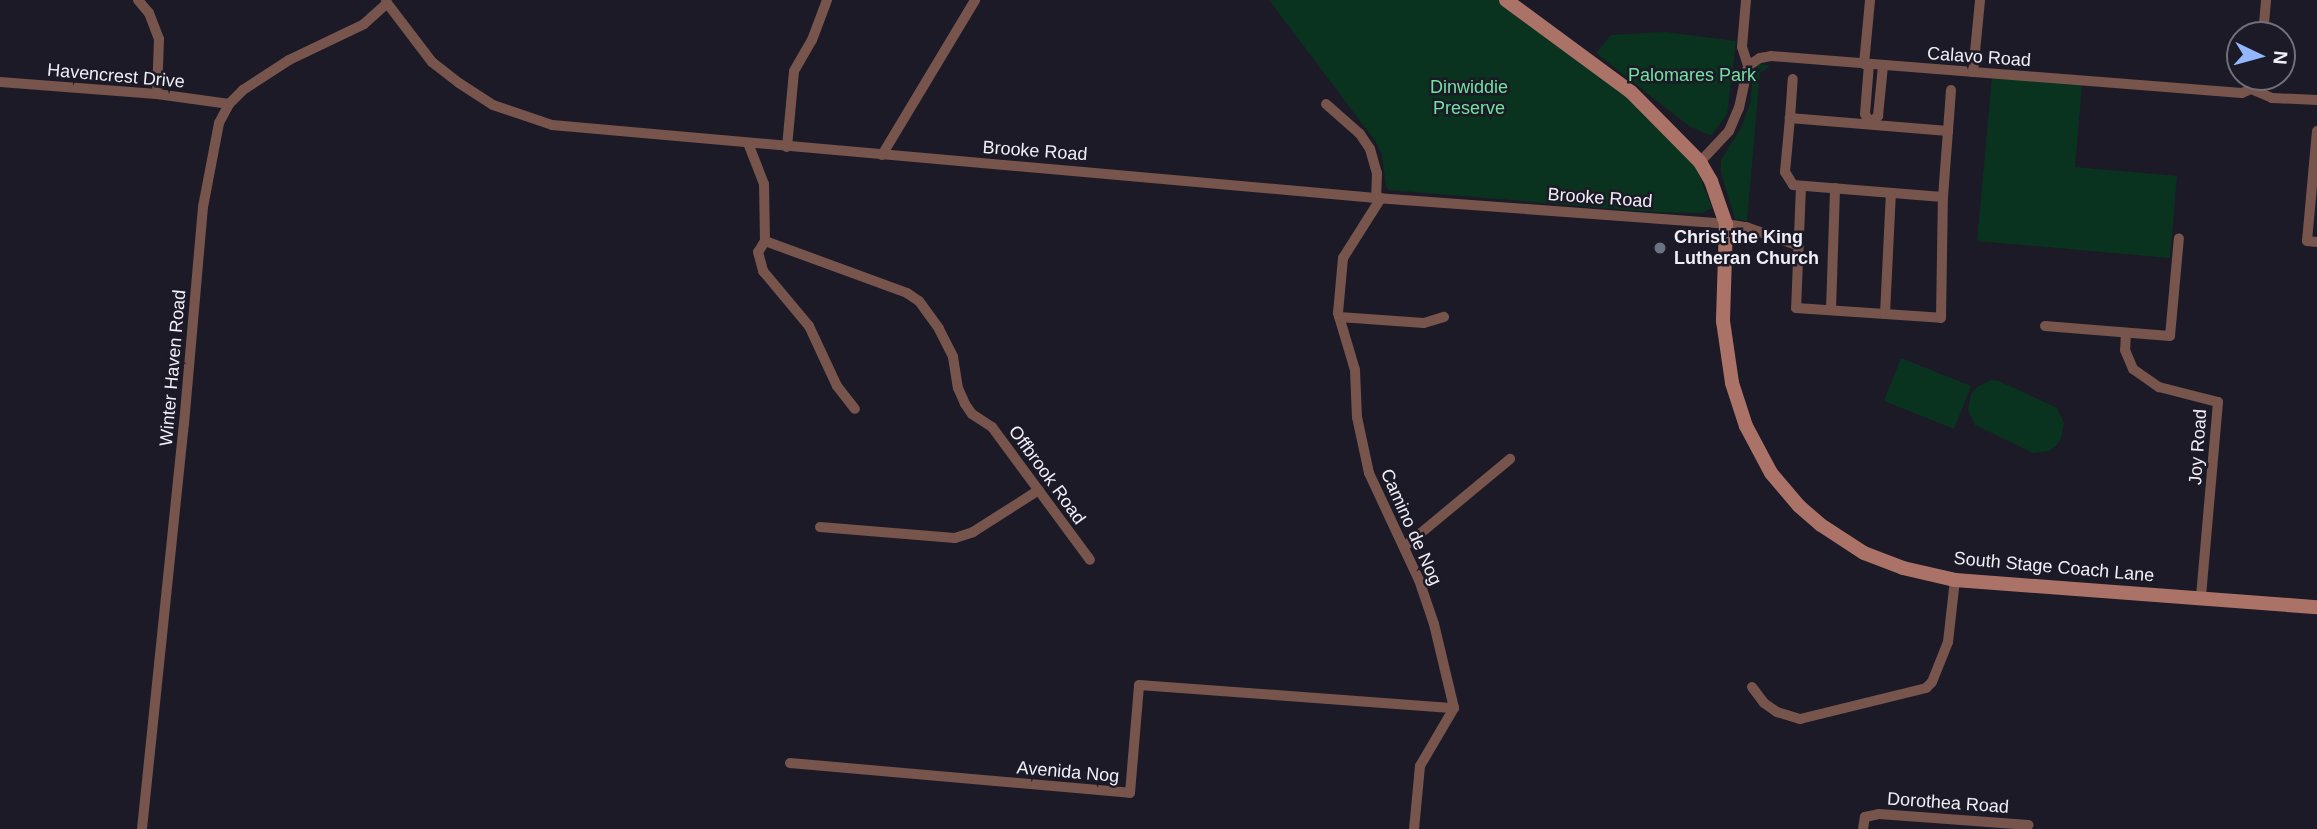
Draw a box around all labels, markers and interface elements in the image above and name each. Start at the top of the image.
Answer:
north arrow [2226,21,2296,91]
street label: Calavo Road [1926,43,2032,71]
text: N [2269,50,2291,65]
street label: Havencrest Drive [46,59,186,93]
park label: Palomares Park [1628,64,1756,86]
park label: Dinwiddie Preserve [1430,77,1508,119]
street label: Brooke Road [982,137,1088,165]
street label: Brooke Road [1547,184,1653,212]
place label: Christ the King Lutheran Church [1674,227,1819,270]
marker: Christ the King Lutheran Church [1652,240,1668,256]
street label: Winter Haven Road [155,289,191,447]
street label: Joy Road [2185,408,2211,486]
street label: Offbrook Road [1004,421,1090,529]
street label: Camino de Nog [1376,465,1446,589]
street label: South Stage Coach Lane [1953,547,2155,587]
street label: Avenida Nog [1016,757,1120,787]
street label: Dorothea Road [1886,788,2010,818]

